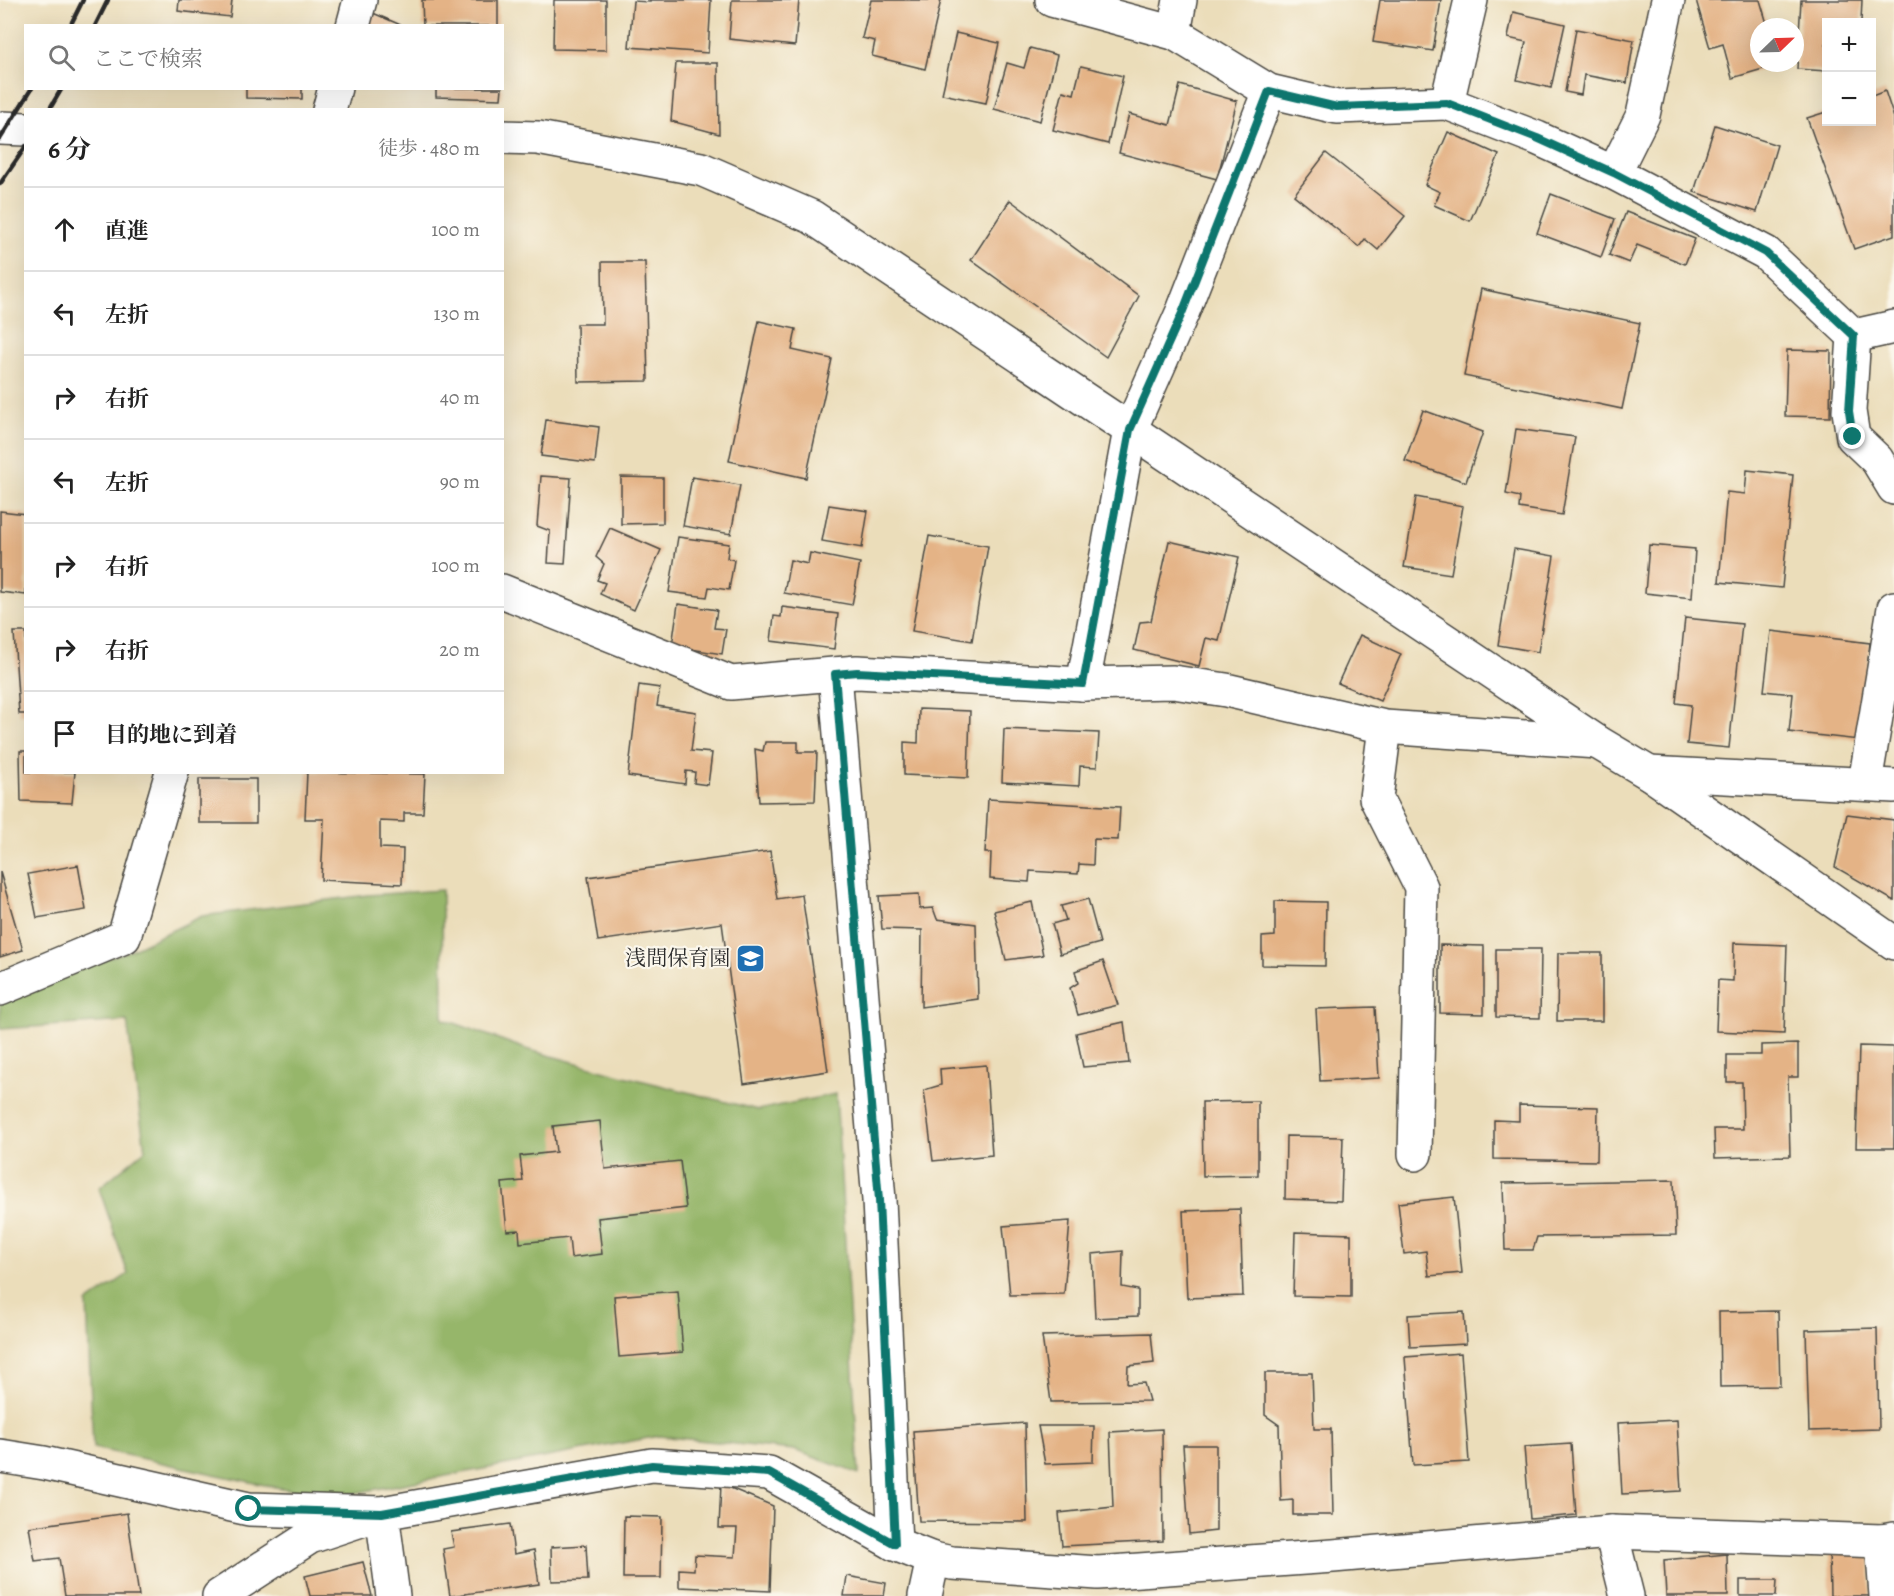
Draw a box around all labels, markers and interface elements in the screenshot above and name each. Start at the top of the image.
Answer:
north arrow [1750,18,1804,72]
map controls [1822,18,1876,126]
button: + [1822,18,1876,72]
search box [24,24,504,90]
icon: search [45,41,78,74]
text: ここで検索 [93,44,203,74]
button: − [1822,72,1876,126]
text: 6 分 [48,132,91,167]
text: 徒歩 · 480 m [378,135,480,162]
icon: ahead [48,213,81,246]
text: 直進 [105,216,149,246]
text: 100 m [431,216,480,243]
icon: left [48,297,81,330]
text: 左折 [105,300,149,330]
text: 130 m [434,300,480,327]
icon: right [48,381,81,414]
text: 右折 [105,384,149,414]
text: 40 m [440,384,480,411]
route end [1839,423,1865,449]
icon: left [48,465,81,498]
text: 左折 [105,468,149,498]
text: 90 m [440,468,480,495]
icon: right [48,549,81,582]
text: 右折 [105,552,149,582]
text: 100 m [431,552,480,579]
icon: right [48,633,81,666]
text: 右折 [105,636,149,666]
text: 20 m [439,636,480,663]
icon: arrive [48,717,81,750]
text: 目的地に到着 [105,720,237,750]
school or university icon: 浅間保育園 [735,942,767,974]
place label: 浅間保育園 [625,944,730,972]
route start [235,1495,261,1521]

